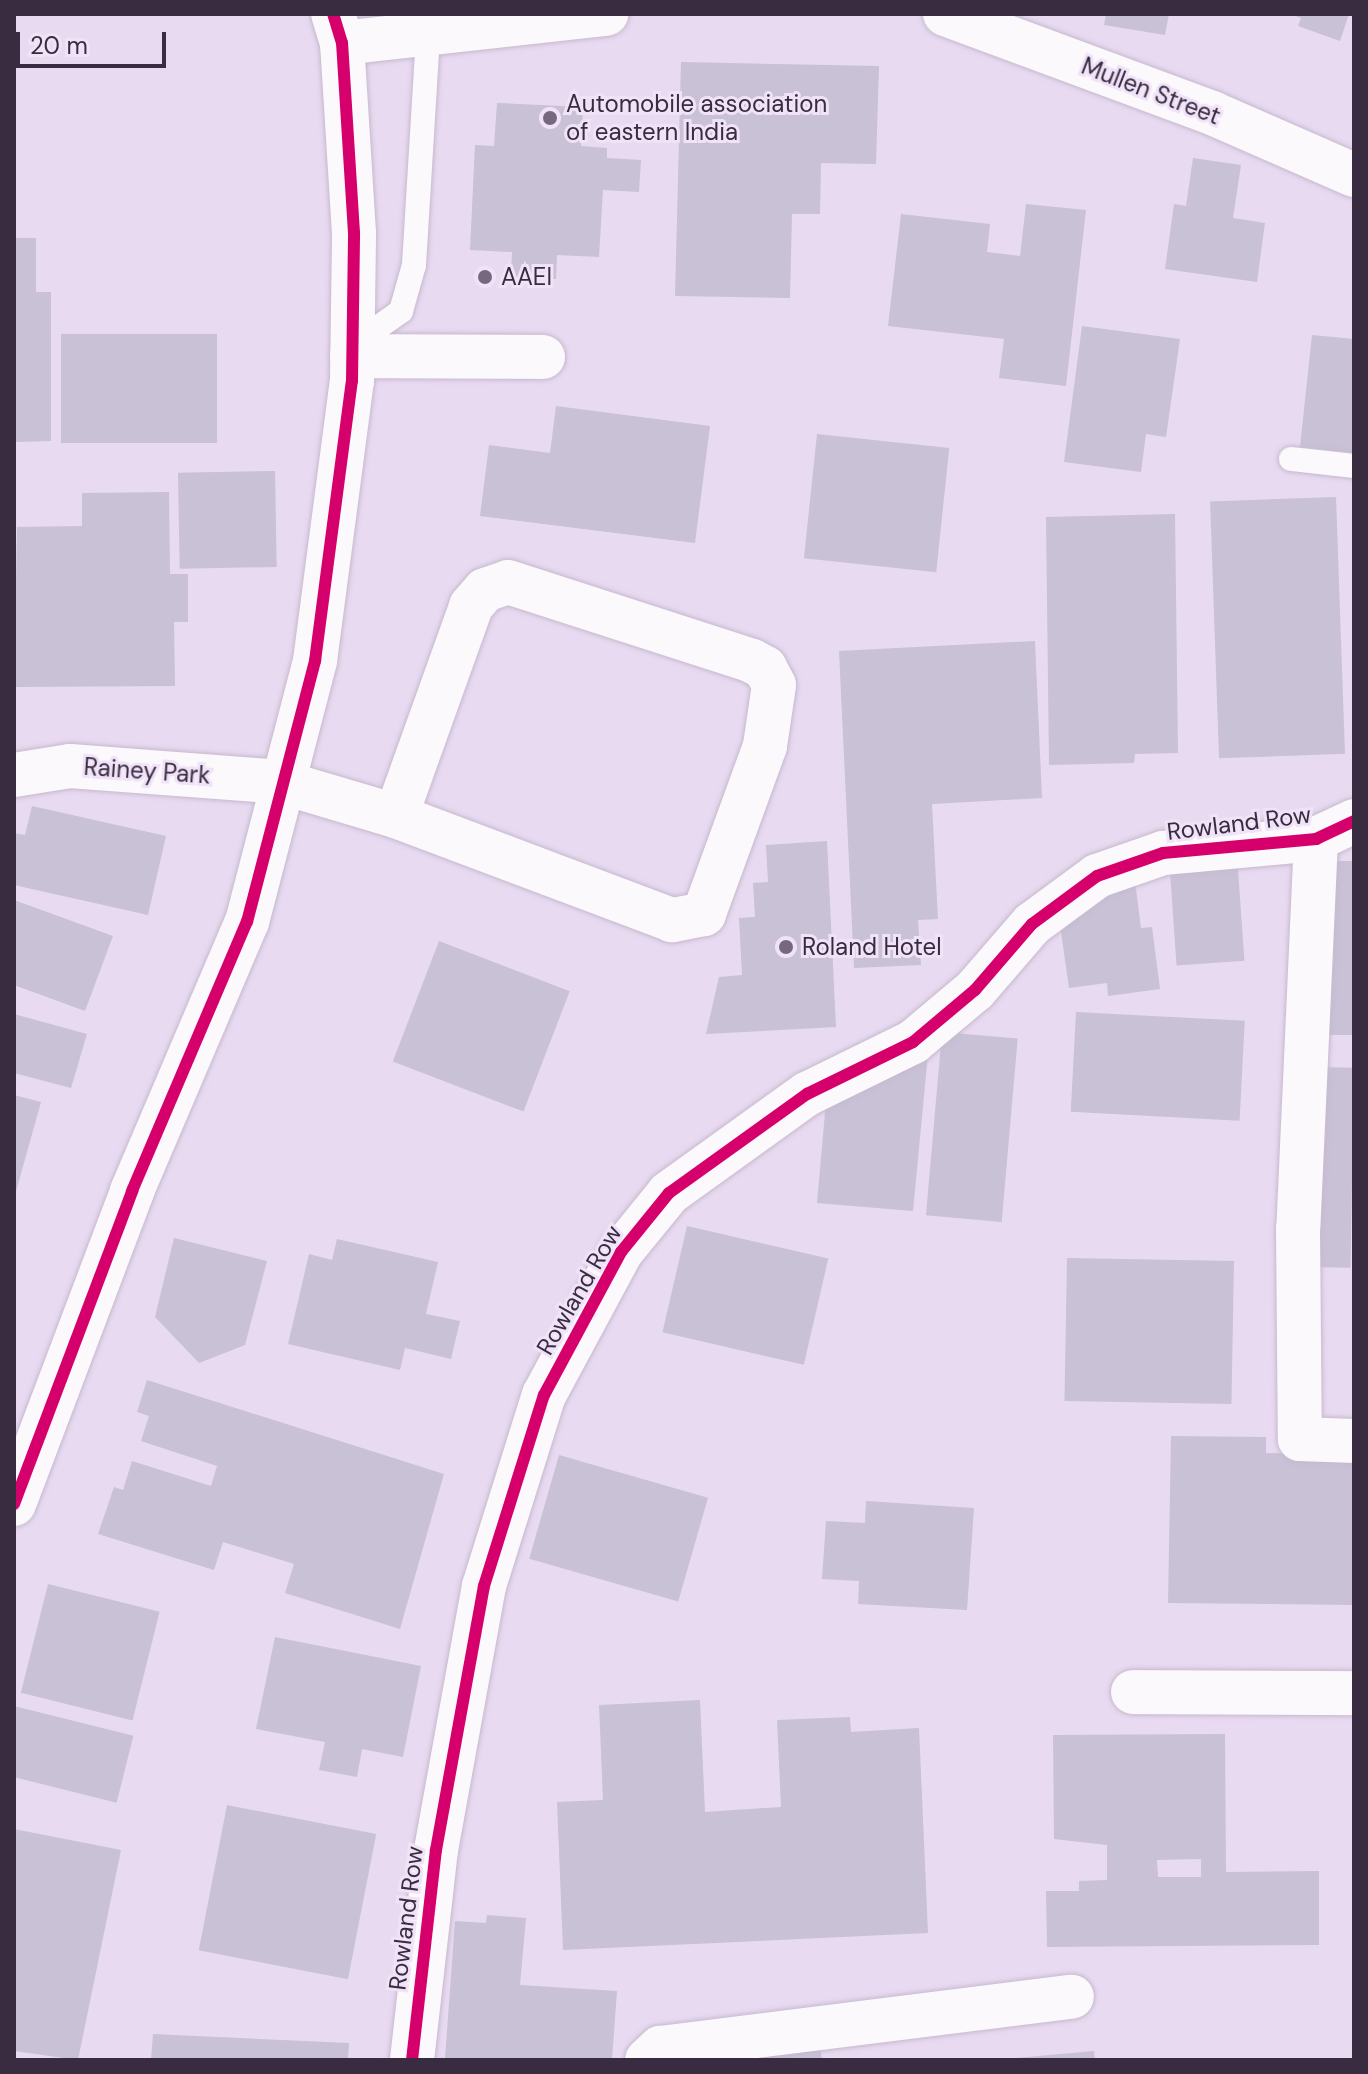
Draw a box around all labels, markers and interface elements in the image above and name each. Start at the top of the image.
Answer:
scale bar [20,16,170,66]
text: 20 m [30,30,88,61]
street label: Mullen Street [1077,51,1225,131]
place label: Automobile association of eastern India [566,90,827,146]
marker: Automobile association of eastern India [541,109,559,127]
place label: AAEI [501,263,552,291]
marker: AAEI [476,268,494,286]
street label: Rainey Park [83,752,211,790]
street label: Rowland Row [1165,800,1313,846]
place label: Roland Hotel [802,933,942,961]
marker: Roland Hotel [777,938,795,956]
street label: Rowland Row [530,1220,628,1360]
street label: Rowland Row [383,1844,429,1992]

